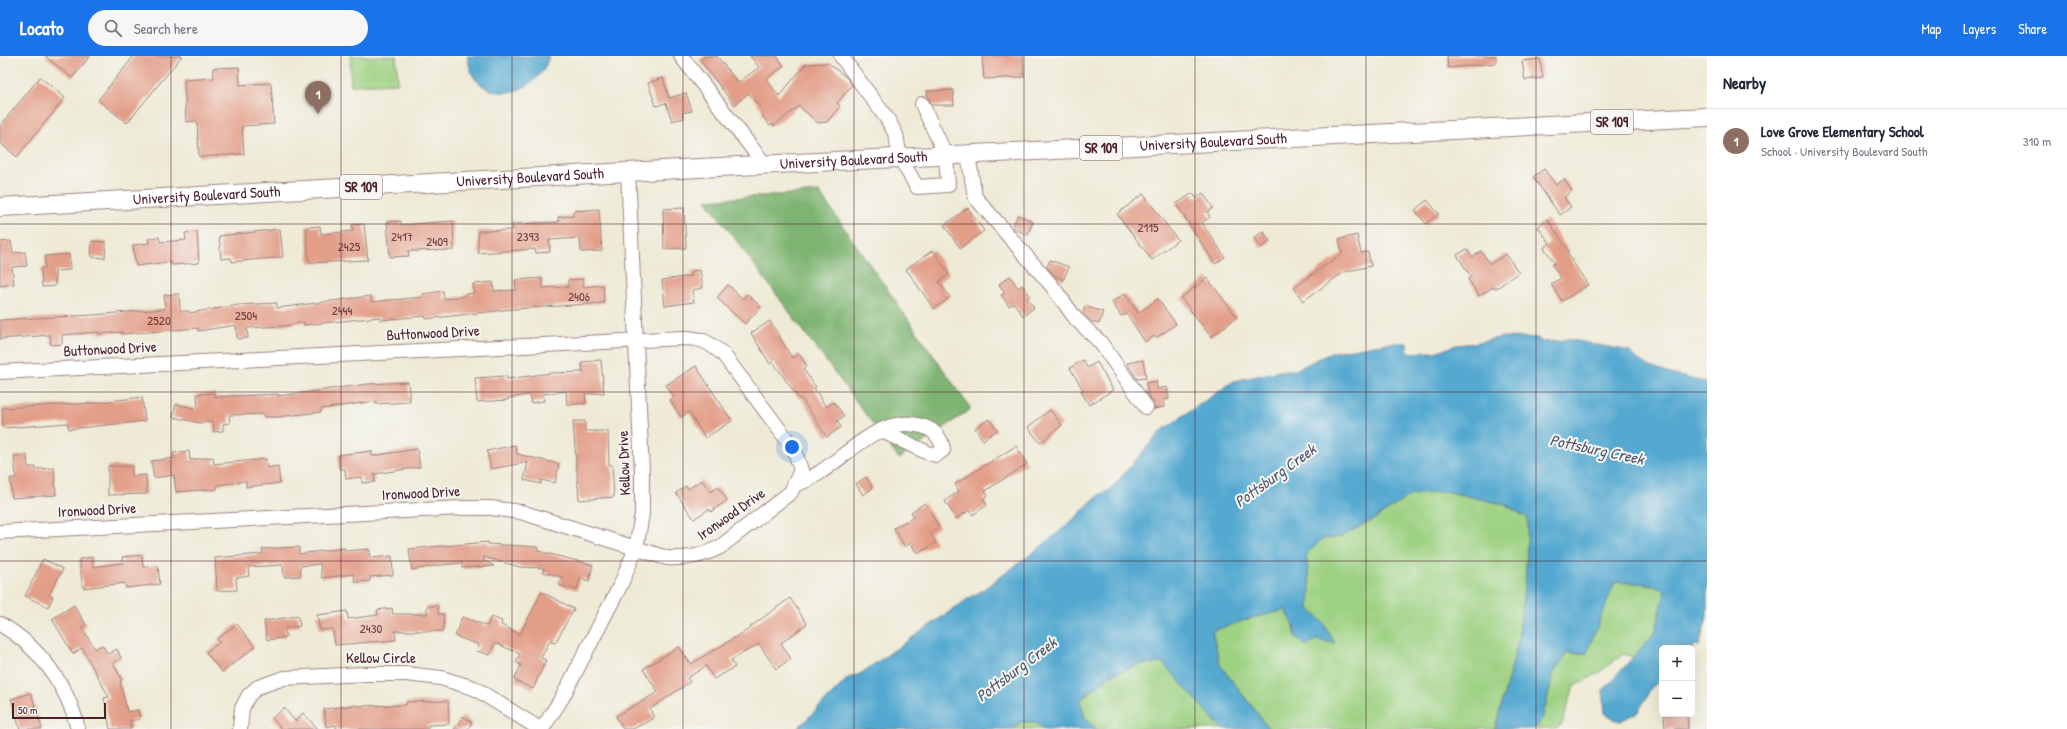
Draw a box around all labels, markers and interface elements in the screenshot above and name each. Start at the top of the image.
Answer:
search box [88,10,368,46]
text: Locato [20,15,64,41]
icon: search [102,17,124,39]
text: Search here [134,18,198,39]
text: Map [1921,19,1941,38]
text: Layers [1963,19,1996,38]
text: Share [2018,19,2047,38]
text: Nearby [1723,71,1766,94]
pin: 1 [305,81,331,114]
road number: SR 109 [1591,110,1633,134]
text: Love Grove Elementary School [1761,121,1924,142]
street label: University Boulevard South [1139,127,1287,156]
text: 1 [1734,132,1738,150]
text: 310 m [2023,132,2051,150]
road number: SR 109 [1080,136,1122,160]
text: School · University Boulevard South [1761,142,1928,160]
street label: University Boulevard South [780,145,928,174]
street label: University Boulevard South [456,162,604,191]
road number: SR 109 [340,175,382,199]
street label: University Boulevard South [132,180,281,210]
house number: 2115 [1137,218,1159,236]
house number: 2417 [391,227,413,245]
house number: 2393 [517,227,539,245]
house number: 2409 [426,232,448,250]
house number: 2425 [338,237,361,255]
house number: 2406 [568,287,590,305]
house number: 2444 [332,301,352,319]
house number: 2504 [235,306,257,324]
house number: 2520 [147,311,171,329]
street label: Buttonwood Drive [386,320,480,345]
street label: Buttonwood Drive [63,336,157,361]
water label: Pottsburg Creek [1548,428,1647,470]
street label: Kellow Drive [612,430,635,496]
your location [782,437,802,457]
water label: Pottsburg Creek [1230,437,1321,512]
street label: Ironwood Drive [381,480,461,505]
street label: Ironwood Drive [692,482,769,545]
street label: Ironwood Drive [57,497,137,522]
house number: 2430 [360,619,382,637]
water label: Pottsburg Creek [971,631,1062,707]
map controls [1659,645,1695,717]
button: + [1659,645,1695,681]
street label: Kellow Circle [346,647,416,668]
button: − [1659,681,1695,717]
scale bar [12,701,106,720]
text: 50 m [18,703,38,717]

